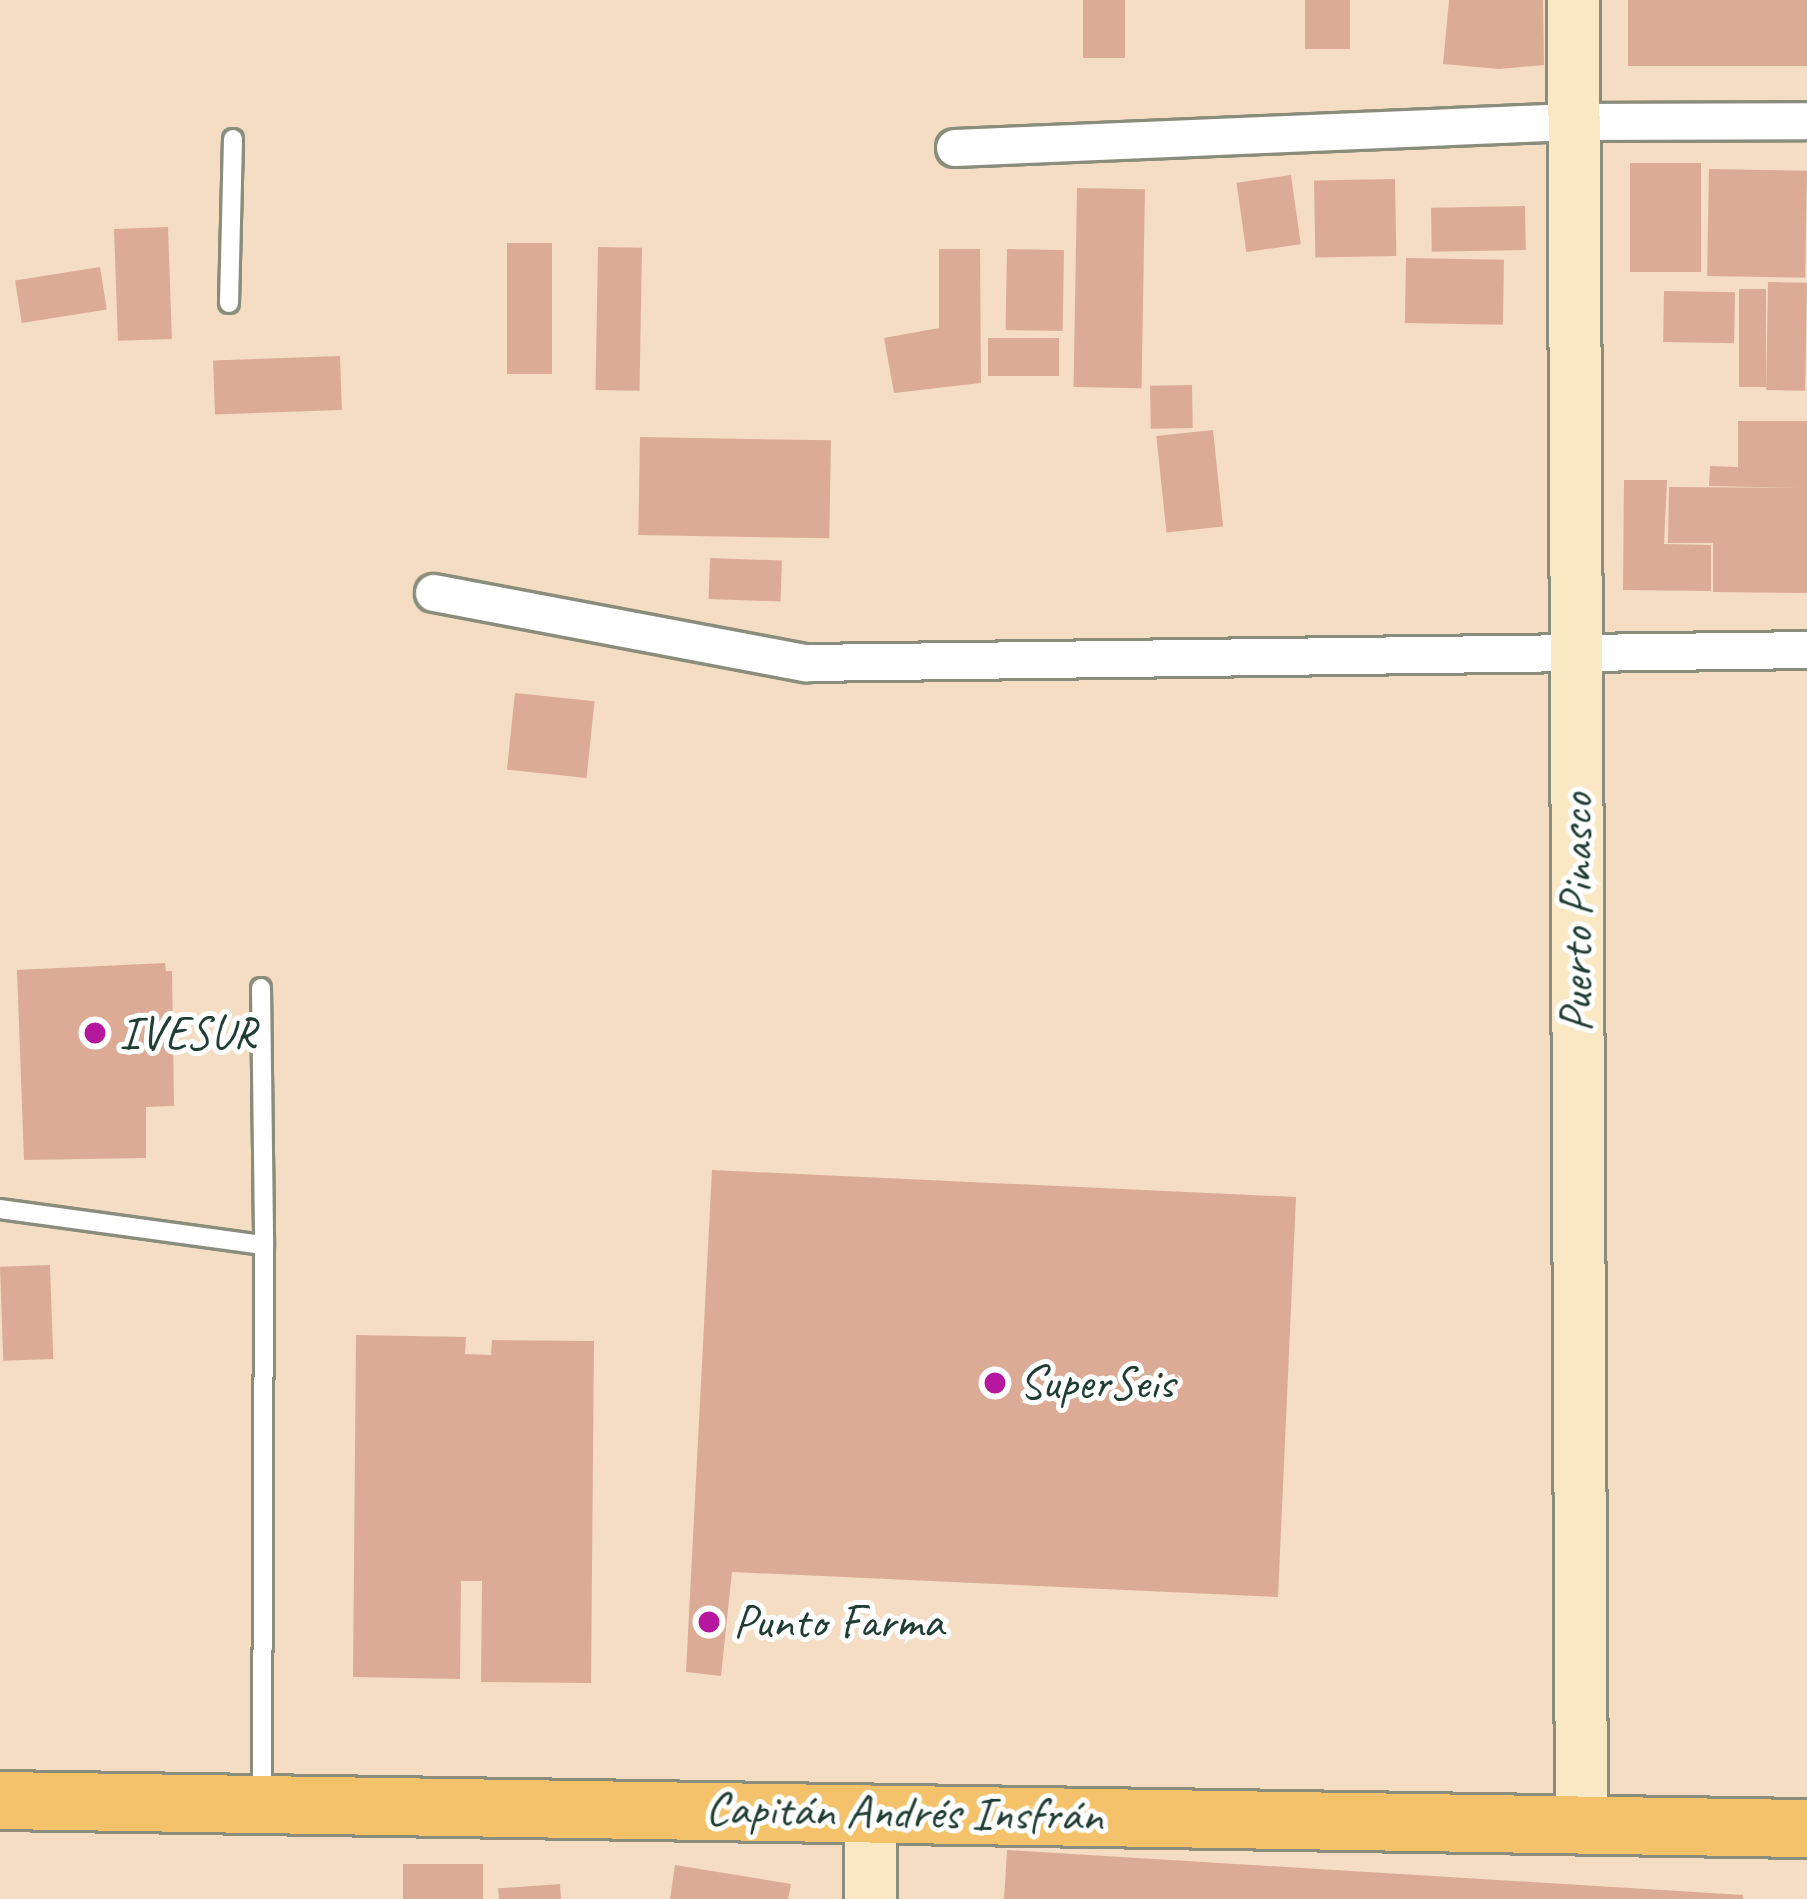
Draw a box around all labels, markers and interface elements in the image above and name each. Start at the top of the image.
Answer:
street label: Puerto Pinasco [1547,793,1605,1033]
place label: IVESUR [119,1004,257,1062]
marker: IVESUR [82,1020,108,1046]
place label: SuperSeis [1019,1354,1174,1412]
marker: SuperSeis [982,1370,1008,1396]
place label: Punto Farma [733,1593,945,1651]
marker: Punto Farma [696,1609,722,1635]
street label: Capitán Andrés Insfrán [705,1780,1103,1844]

